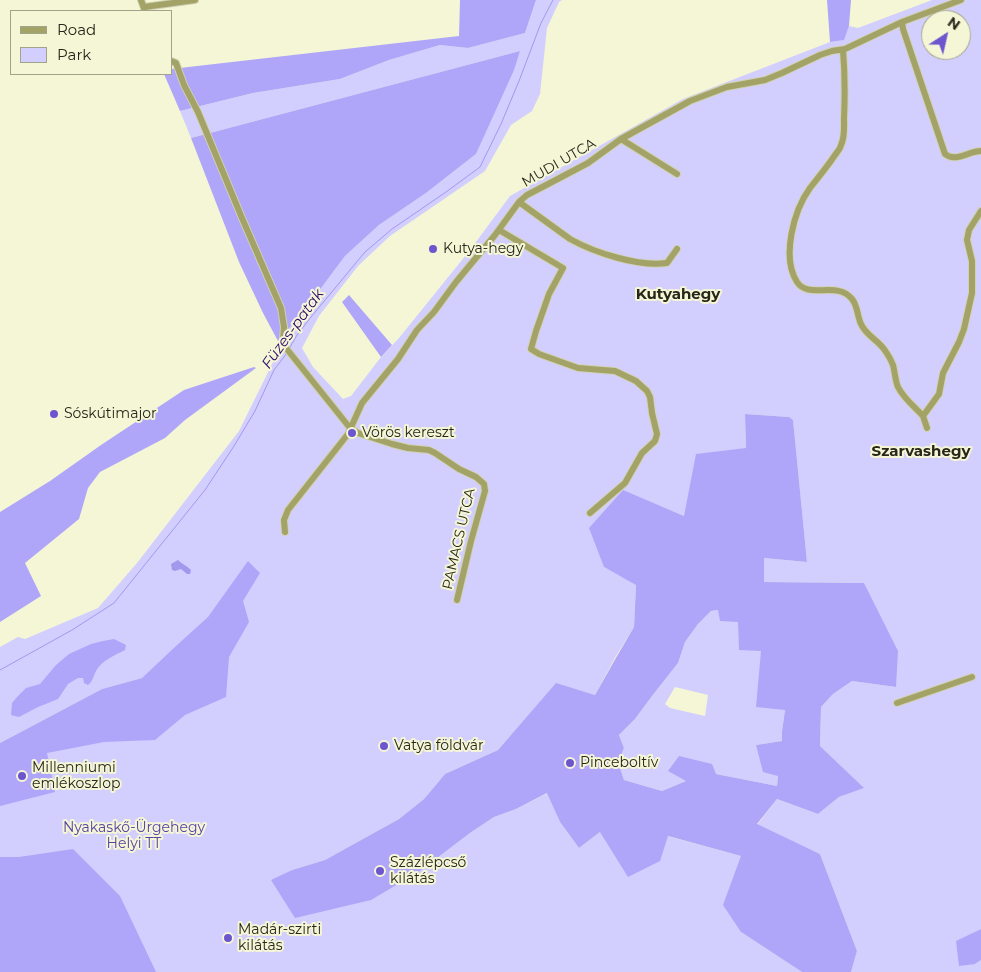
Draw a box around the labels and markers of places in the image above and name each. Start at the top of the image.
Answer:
place label: Kutya-hegy [443,241,523,257]
marker: Kutya-hegy [427,243,439,255]
place label: Sóskútimajor [64,406,157,422]
marker: Sóskútimajor [48,408,60,420]
place label: Vörös kereszt [362,425,455,441]
marker: Vörös kereszt [346,427,358,439]
place label: Vatya földvár [394,738,484,754]
marker: Vatya földvár [378,740,390,752]
place label: Pinceboltív [580,755,658,771]
marker: Pinceboltív [564,757,576,769]
place label: Millenniumi emlékoszlop [32,760,120,792]
marker: Millenniumi emlékoszlop [16,770,28,782]
place label: Százlépcső kilátás [390,855,466,888]
marker: Százlépcső kilátás [374,865,386,877]
place label: Madár-szirti kilátás [238,922,321,954]
marker: Madár-szirti kilátás [222,932,234,944]

